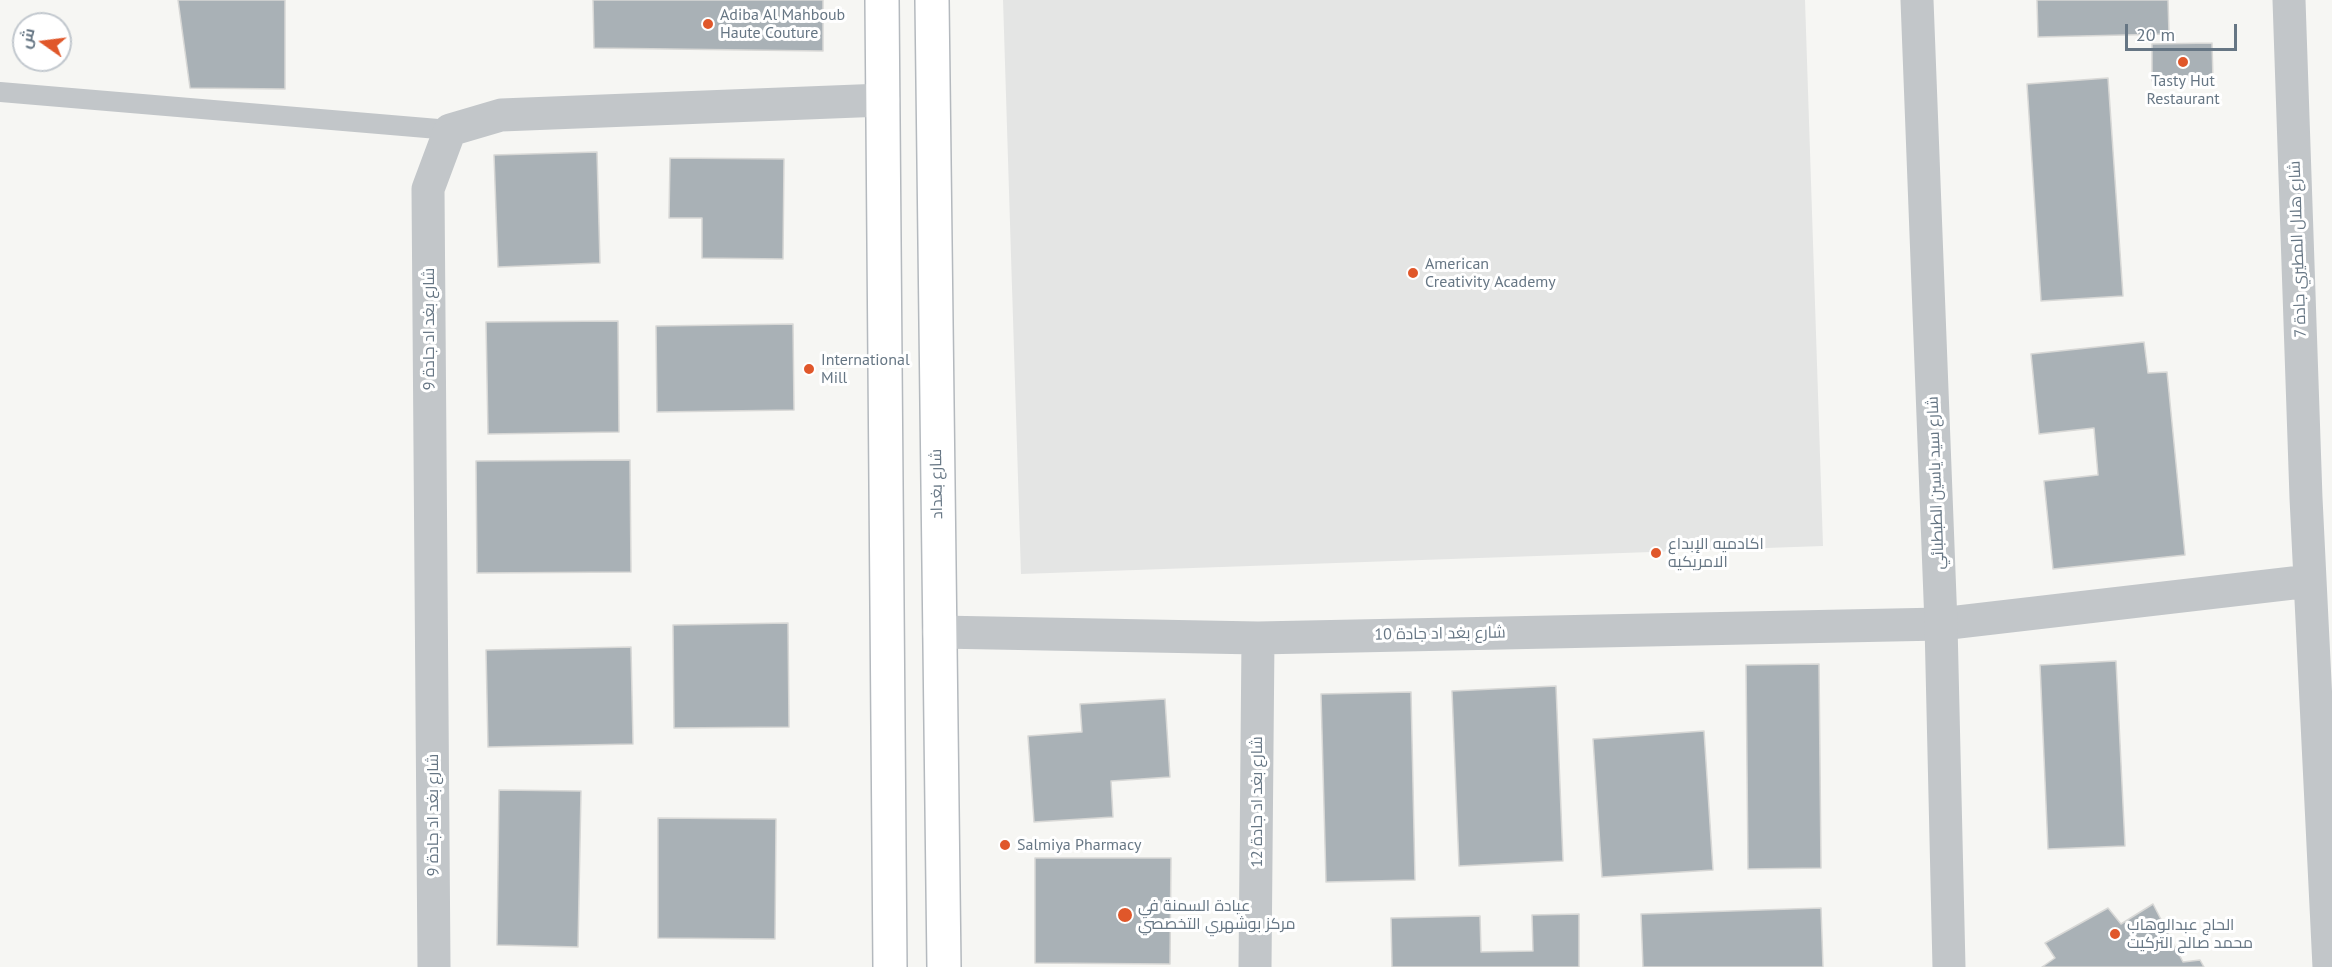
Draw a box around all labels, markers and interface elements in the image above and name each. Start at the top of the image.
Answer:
place label: Adiba Al Mahboub Haute Couture [720,5,845,43]
north arrow [12,12,72,72]
scale bar [2128,12,2240,50]
marker: Adiba Al Mahboub Haute Couture [701,17,715,31]
text: 20 m [2136,23,2175,46]
text: ش [14,26,39,51]
marker: Tasty Hut Restaurant [2176,55,2190,69]
place label: Tasty Hut Restaurant [2146,71,2220,109]
street label: شارع هلال المطيري جادة 7 [2285,160,2311,338]
place label: American Creativity Academy [1425,254,1556,292]
marker: American Creativity Academy [1406,266,1420,280]
street label: شارع بغد اد جادة 9 [419,268,439,390]
place label: International Mill [821,350,910,388]
marker: International Mill [802,362,816,376]
street label: شارع سيد ياسين الطبطبائي [1923,396,1949,570]
street label: شارع بغداد [927,449,947,519]
place label: اكادميه الإبداع الامريكيه [1668,534,1764,572]
marker: اكادميه الإبداع الامريكيه [1649,546,1663,560]
street label: شارع بغد اد جادة 10 [1374,623,1506,645]
street label: شارع بغد اد جادة 12 [1247,736,1267,868]
street label: شارع بغد اد جادة 9 [423,754,443,876]
place label: Salmiya Pharmacy [1017,835,1142,855]
marker: Salmiya Pharmacy [998,838,1012,852]
place label: عيادة السمنة في مركز بوشهري التخصصي [1138,896,1296,934]
marker: عيادة السمنة في مركز بوشهري التخصصي [1116,906,1134,924]
place label: الحاج عبدالوهاب محمد صالح التركيت [2127,915,2253,953]
marker: الحاج عبدالوهاب محمد صالح التركيت [2108,927,2122,941]

